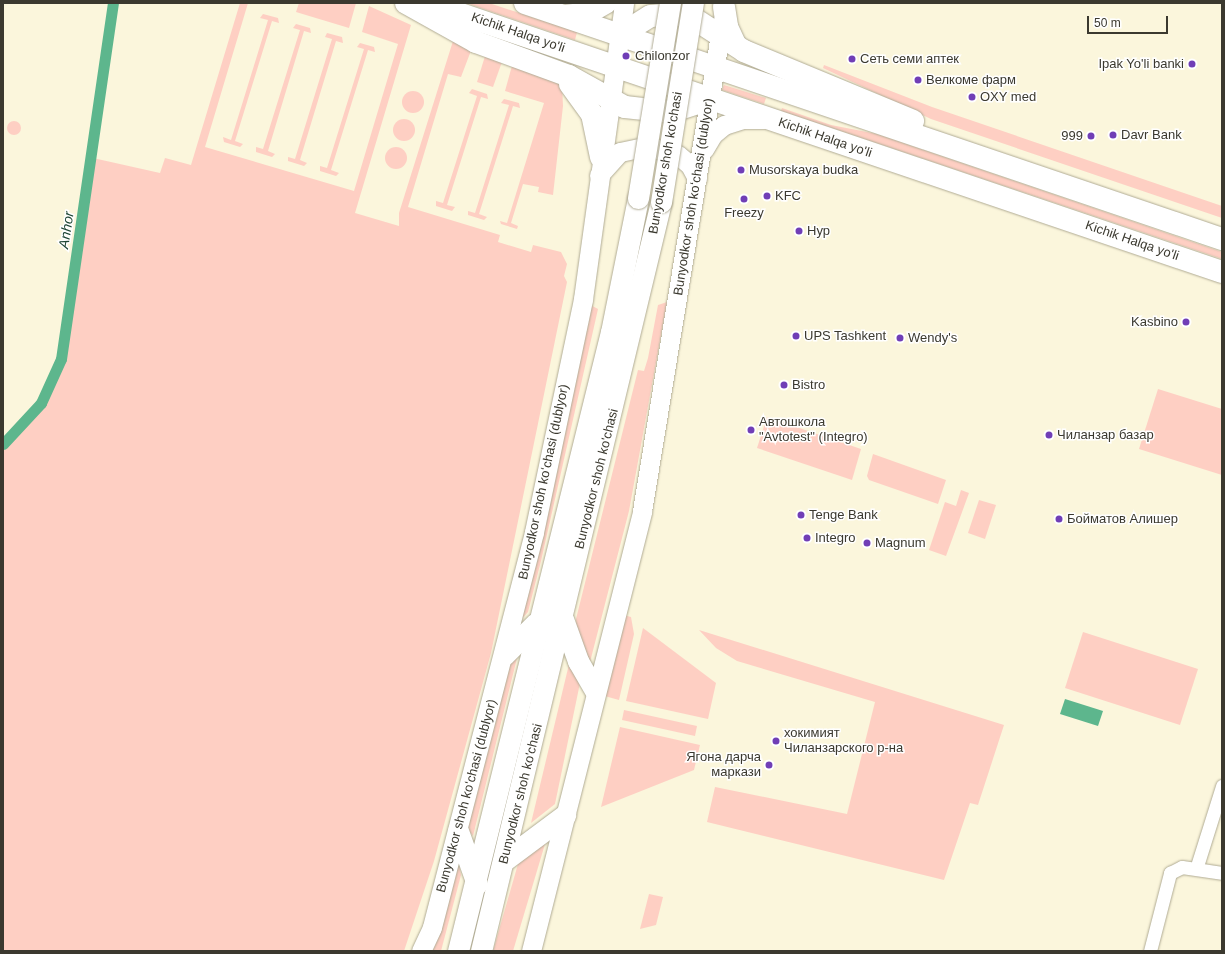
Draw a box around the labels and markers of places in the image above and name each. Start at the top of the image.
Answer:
place label: Chilonzor [635,48,690,64]
marker: Chilonzor [620,50,632,62]
place label: Сеть семи аптек [860,51,959,67]
marker: Сеть семи аптек [847,54,857,64]
place label: Ipak Yo'li banki [1098,56,1184,72]
marker: Ipak Yo'li banki [1187,59,1197,69]
place label: Велкоме фарм [926,72,1016,88]
marker: Велкоме фарм [913,75,923,85]
place label: OXY med [980,89,1036,105]
marker: OXY med [967,92,977,102]
place label: Davr Bank [1121,127,1182,143]
place label: 999 [1061,128,1083,144]
marker: Davr Bank [1108,130,1118,140]
marker: 999 [1086,131,1096,141]
place label: Musorskaya budka [749,162,858,178]
marker: Musorskaya budka [736,165,746,175]
place label: KFC [775,188,801,204]
marker: KFC [762,191,772,201]
marker: Freezy [739,194,749,204]
place label: Freezy [724,205,764,221]
place label: Нур [807,223,830,239]
marker: Нур [794,226,804,236]
place label: Kasbino [1131,314,1178,330]
marker: Kasbino [1181,317,1191,327]
place label: UPS Tashkent [804,328,886,344]
place label: Wendy's [908,330,957,346]
marker: UPS Tashkent [791,331,801,341]
marker: Wendy's [895,333,905,343]
place label: Bistro [792,377,825,393]
marker: Bistro [779,380,789,390]
place label: Автошкола "Avtotest" (Integro) [759,415,868,446]
marker: Автошкола "Avtotest" (Integro) [746,425,756,435]
place label: Чиланзар базар [1057,427,1154,443]
marker: Чиланзар базар [1044,430,1054,440]
place label: Tenge Bank [809,507,878,523]
marker: Tenge Bank [796,510,806,520]
place label: Бойматов Алишер [1067,511,1178,527]
marker: Бойматов Алишер [1054,514,1064,524]
place label: Integro [815,530,855,546]
marker: Integro [802,533,812,543]
place label: Magnum [875,535,926,551]
marker: Magnum [862,538,872,548]
place label: хокимият Чиланзарского р-на [784,726,903,757]
marker: хокимият Чиланзарского р-на [771,736,781,746]
place label: Ягона дарча маркази [686,750,761,781]
marker: Ягона дарча маркази [764,760,774,770]

